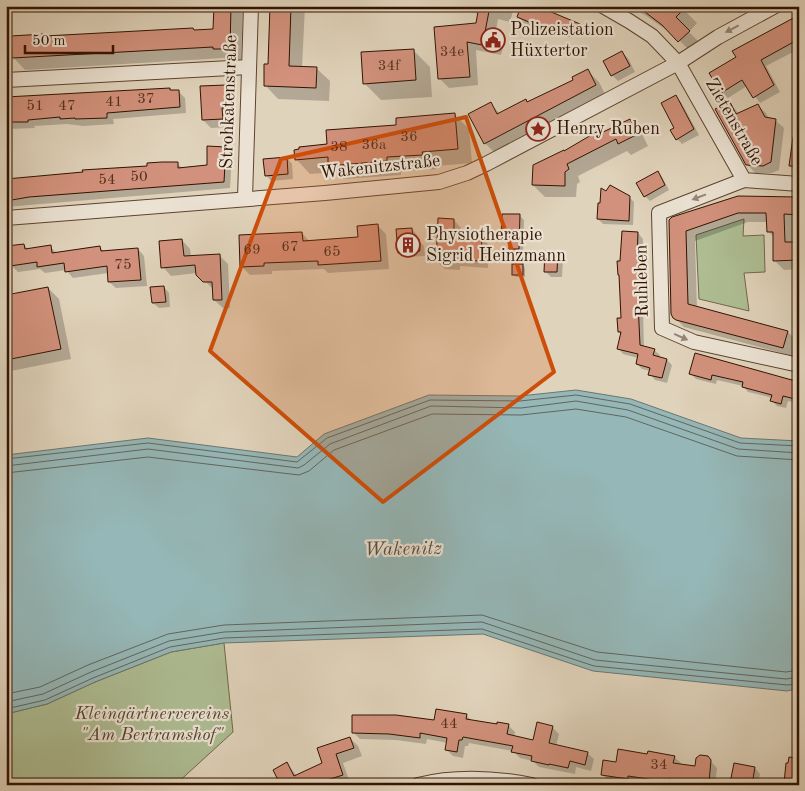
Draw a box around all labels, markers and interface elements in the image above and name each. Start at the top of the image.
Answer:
place label: Polizeistation Hüxtertor [510,21,614,60]
scale bar [25,22,112,54]
one-way arrow [725,25,739,34]
public building icon: Polizeistation Hüxtertor [480,27,506,53]
text: 50 m [32,34,66,49]
street label: Strohkatenstraße [218,35,240,169]
house number: 34e [440,45,464,60]
house number: 34f [378,59,401,74]
street label: Zietenstraße [702,75,766,169]
house number: 37 [137,92,155,107]
house number: 41 [105,95,123,110]
house number: 51 [26,99,44,114]
house number: 47 [58,99,76,114]
place icon: Henry Ruben [525,116,551,142]
place label: Henry Ruben [556,120,660,138]
house number: 36 [400,130,418,145]
house number: 36a [362,138,387,153]
house number: 38 [330,140,348,155]
street label: Wakenitzstraße [319,152,441,182]
house number: 50 [130,170,148,185]
house number: 54 [98,173,116,188]
one-way arrow [691,194,706,202]
place label: Physiotherapie Sigrid Heinzmann [426,226,566,265]
building icon: Physiotherapie Sigrid Heinzmann [395,232,421,258]
house number: 67 [281,240,299,255]
house number: 69 [243,243,261,258]
street label: Ruhleben [632,244,652,317]
house number: 65 [323,245,341,260]
house number: 75 [114,258,132,273]
one-way arrow [674,333,688,341]
water label: Wakenitz [364,540,442,560]
park label: Kleingärtnervereins "Am Bertramshof" [74,705,230,744]
house number: 44 [440,717,458,732]
house number: 34 [650,758,668,773]

